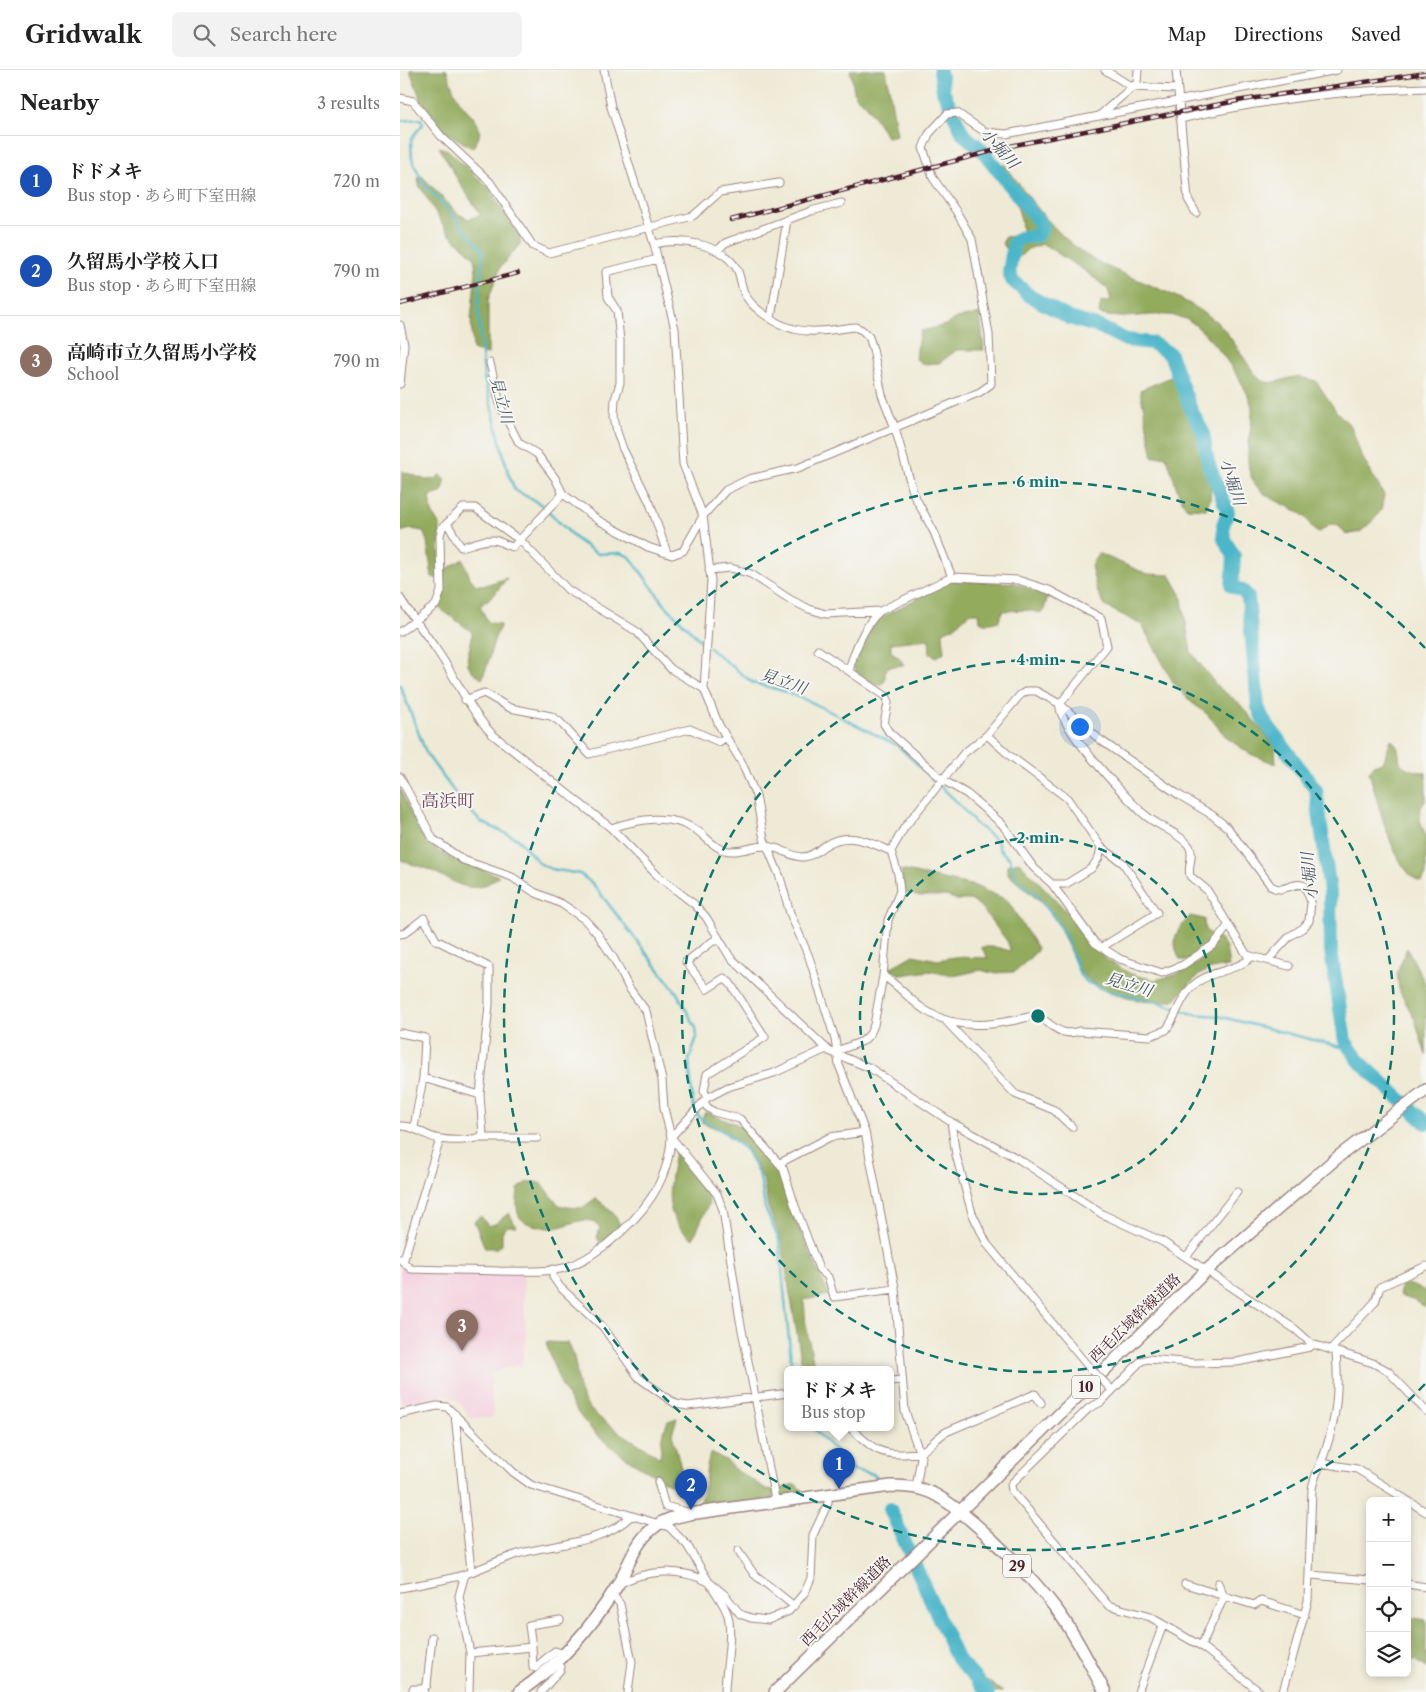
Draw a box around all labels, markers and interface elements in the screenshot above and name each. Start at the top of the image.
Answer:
search box [172,12,522,57]
text: Gridwalk [25,20,142,49]
icon: search [190,21,218,49]
text: Search here [230,23,338,46]
text: Map [1167,24,1206,46]
text: Directions [1234,24,1323,46]
text: Saved [1351,24,1401,46]
text: Nearby [20,90,99,115]
text: 3 results [317,93,380,113]
water label: 小堀川 [977,123,1025,174]
text: ドドメキ [67,160,143,183]
text: 1 [32,171,40,191]
text: 720 m [334,171,380,191]
text: Bus stop · あら町下室田線 [67,185,257,205]
text: 久留馬小学校入口 [67,250,219,273]
text: 2 [31,261,41,281]
text: 790 m [333,261,380,281]
text: Bus stop · あら町下室田線 [67,275,257,295]
text: 高崎市立久留馬小学校 [67,341,257,364]
text: 3 [31,351,41,371]
text: 790 m [333,351,380,371]
text: School [67,364,119,384]
water label: 見立川 [486,374,518,428]
water label: 小堀川 [1216,456,1251,510]
text: 6 min [1016,472,1060,491]
text: 4 min [1016,650,1060,669]
water label: 見立川 [758,664,812,699]
your location [1067,714,1093,740]
district label: 高浜町 [421,790,475,812]
text: 2 min [1016,828,1060,847]
water label: 小堀川 [1296,849,1321,901]
water label: 見立川 [1103,967,1157,1001]
centre of rings [1029,1007,1047,1025]
street label: 西毛広域幹線道路 [1085,1269,1184,1366]
pin: 3 [446,1310,478,1351]
popup [784,1366,894,1431]
road number: 10 [1072,1375,1100,1398]
text: ドドメキ [801,1379,877,1402]
text: Bus stop [801,1402,866,1422]
pin: 1 [823,1448,855,1489]
pin: 2 [675,1469,707,1510]
map controls [1366,1497,1411,1677]
button: + [1366,1497,1411,1542]
button: − [1366,1542,1411,1587]
street label: 西毛広域幹線道路 [796,1551,895,1650]
road number: 29 [1003,1554,1031,1578]
button: locate [1366,1587,1411,1632]
button: layers [1366,1632,1411,1677]

